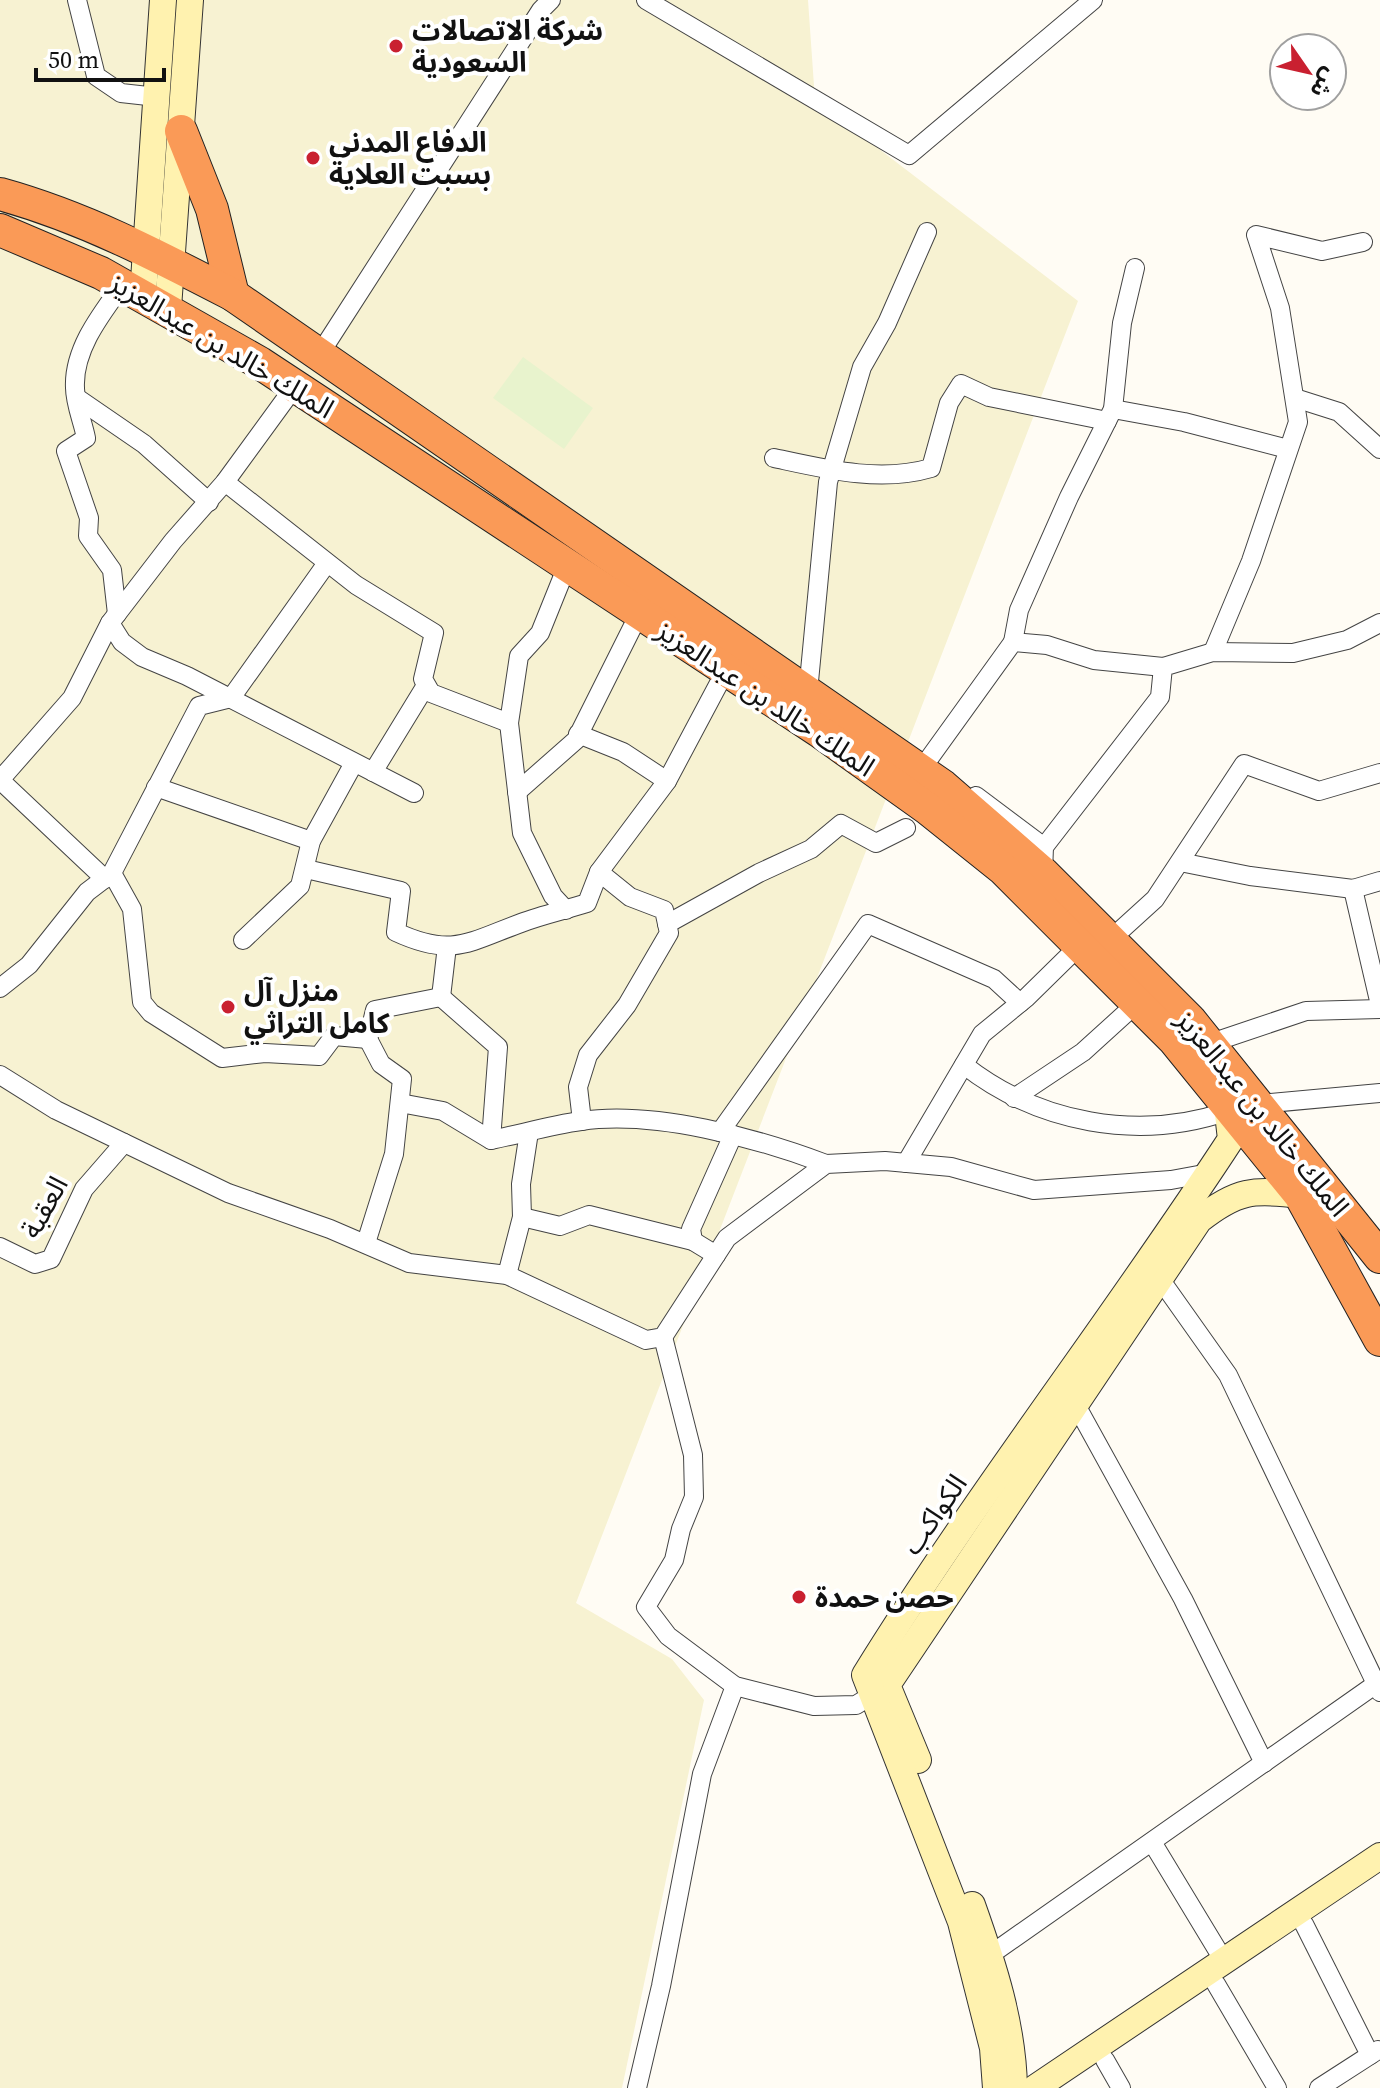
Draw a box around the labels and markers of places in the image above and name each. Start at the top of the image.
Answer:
place label: شركة الاتصالات السعودية [412,11,603,81]
marker: شركة الاتصالات السعودية [387,37,405,55]
place label: الدفاع المدني بسبت العلاية [329,123,491,193]
marker: الدفاع المدني بسبت العلاية [304,149,322,167]
place label: منزل آل كامل التراثي [244,972,390,1045]
marker: منزل آل كامل التراثي [219,998,237,1016]
place label: حصن حمدة [815,1578,954,1616]
marker: حصن حمدة [790,1588,808,1606]

